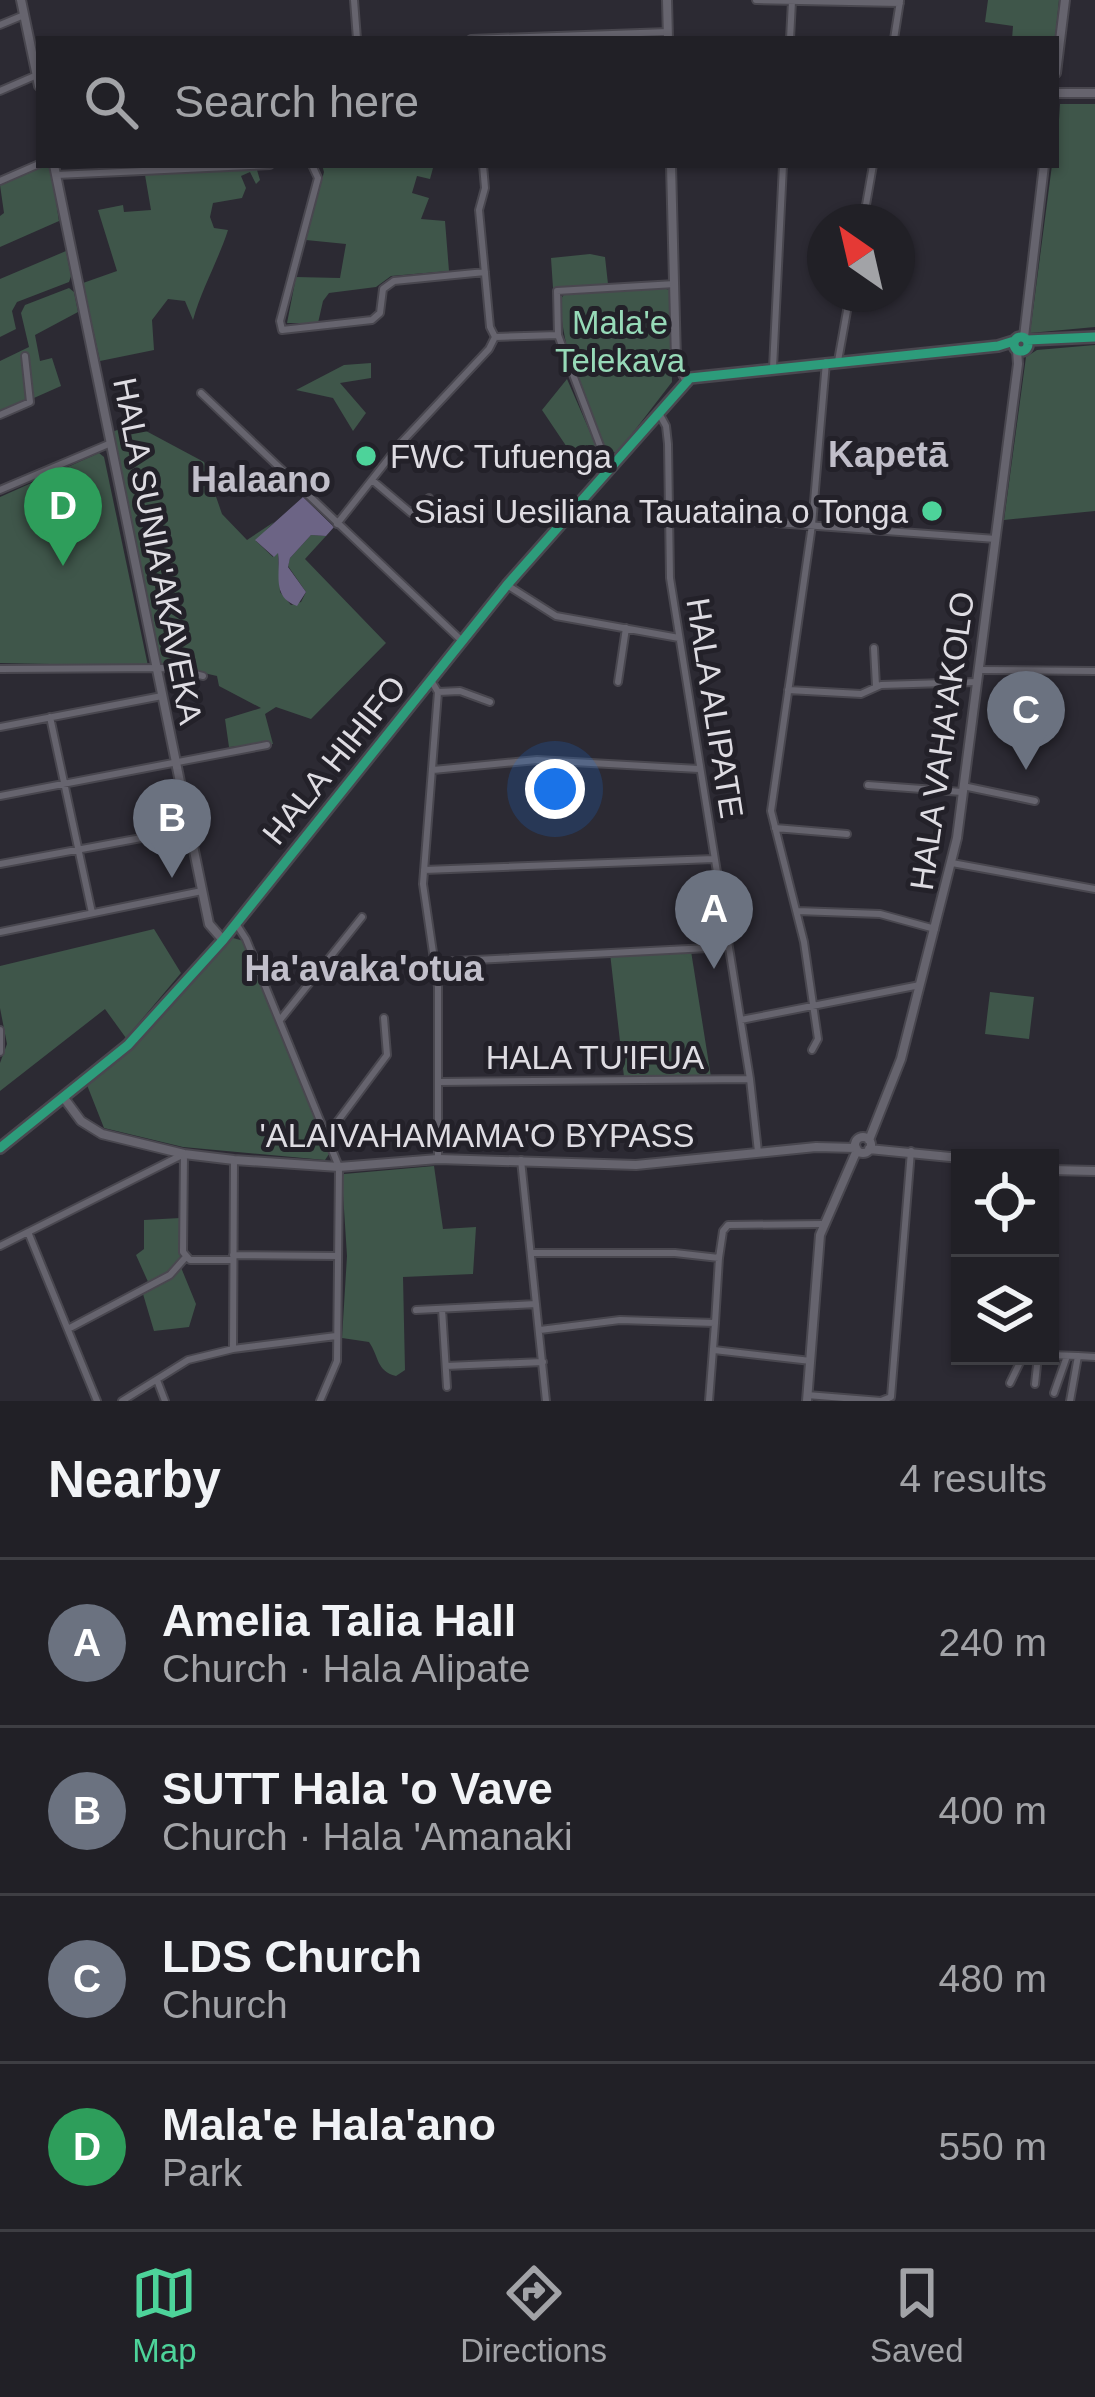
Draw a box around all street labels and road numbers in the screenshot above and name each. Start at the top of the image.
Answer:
street label: HALA SUNIA'AKAVEKA [106,375,210,727]
street label: HALA VAHA'AKOLO [903,589,981,893]
street label: HALA ALIPATE [679,595,751,821]
street label: HALA HIHIFO [255,669,413,851]
street label: HALA TU'IFUA [486,1039,704,1076]
street label: 'ALAIVAHAMAMA'O BYPASS [259,1117,695,1154]

